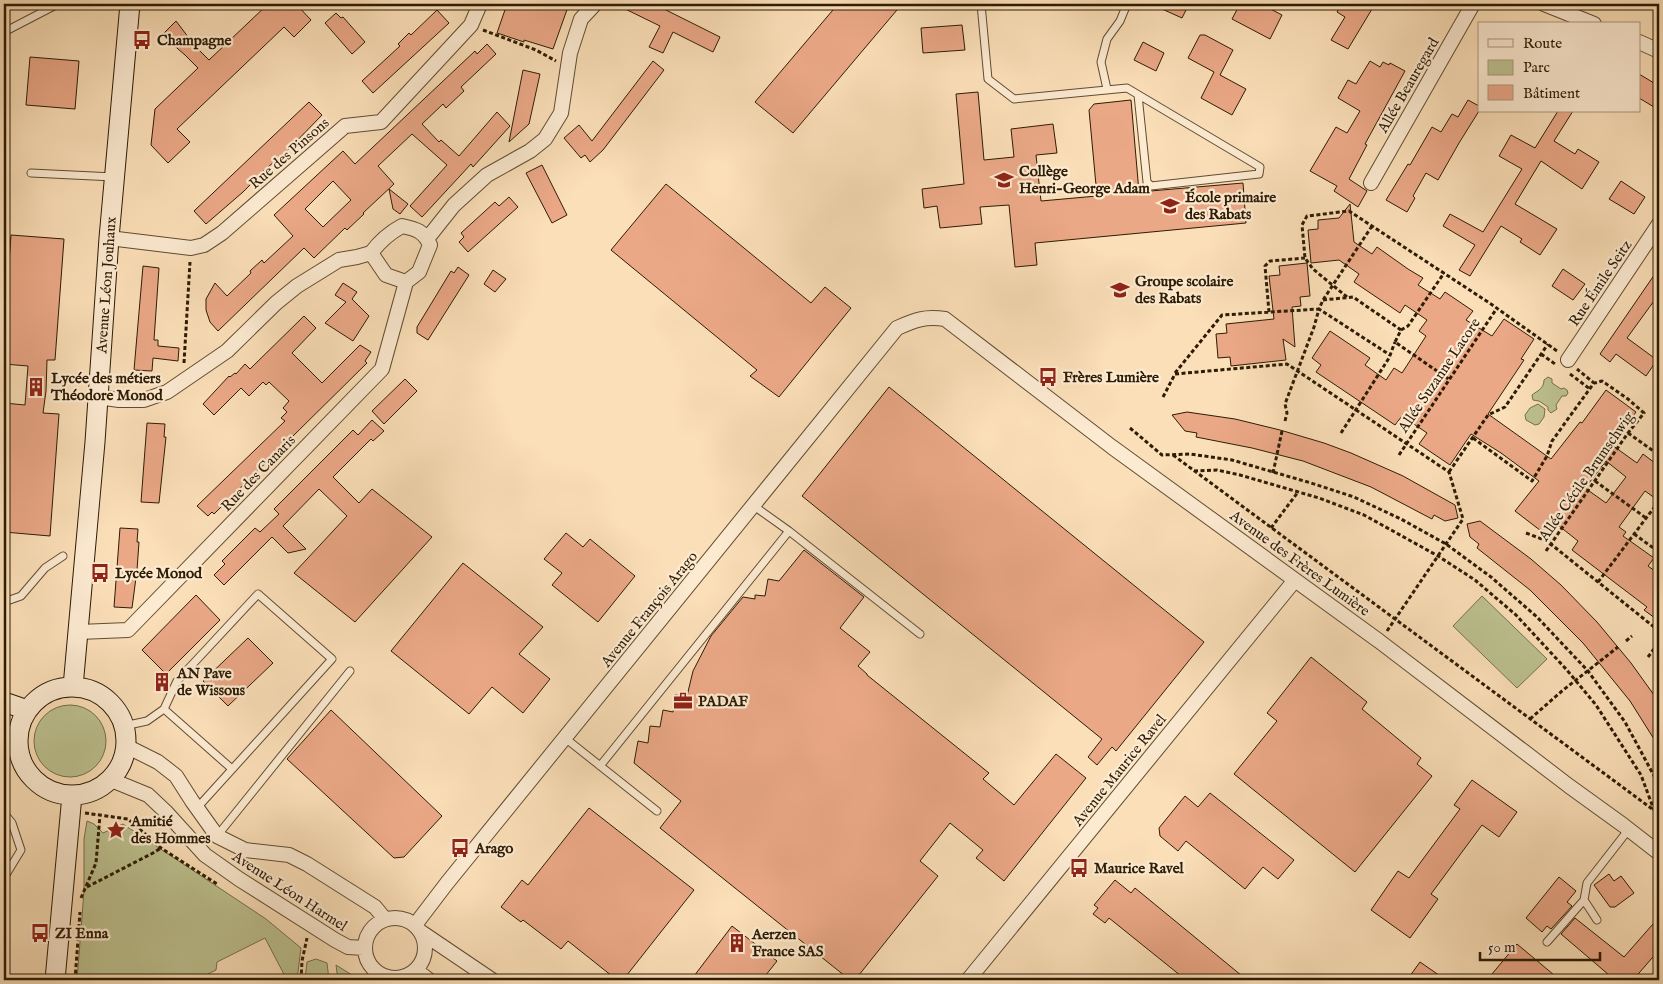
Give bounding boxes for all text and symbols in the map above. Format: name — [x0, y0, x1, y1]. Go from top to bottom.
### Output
legend — [1478, 22, 1640, 112]
bus stop icon: Champagne — [131, 29, 153, 51]
place label: Champagne — [157, 31, 232, 50]
street label: Allée Beauregard — [1373, 33, 1444, 137]
text: Route — [1523, 34, 1562, 53]
text: Parc — [1523, 58, 1550, 77]
text: Bâtiment — [1523, 84, 1580, 103]
street label: Rue des Pinsons — [245, 113, 333, 193]
place label: Collège Henri-George Adam — [1019, 162, 1150, 198]
school or university icon: Collège Henri-George Adam — [993, 169, 1015, 191]
place label: École primaire des Rabats — [1185, 188, 1276, 224]
school or university icon: École primaire des Rabats — [1159, 195, 1181, 217]
street label: Avenue Léon Jouhaux — [92, 215, 121, 355]
street label: Rue Émile Seitz — [1565, 236, 1636, 330]
place label: Groupe scolaire des Rabats — [1135, 272, 1233, 308]
school or university icon: Groupe scolaire des Rabats — [1109, 279, 1131, 301]
street label: Allée Suzanne Lacore — [1393, 314, 1485, 437]
bus stop icon: Frères Lumière — [1037, 366, 1059, 388]
place label: Frères Lumière — [1063, 368, 1159, 387]
place label: Lycée des métiers Théodore Monod — [50, 369, 164, 405]
building icon: Lycée des métiers Théodore Monod — [25, 376, 47, 398]
street label: Allée Cécile Brumschwig — [1534, 407, 1639, 546]
street label: Rue des Canaris — [217, 431, 300, 516]
street label: Avenue des Frères Lumière — [1225, 506, 1374, 621]
street label: Avenue François Arago — [596, 547, 702, 672]
bus stop icon: Lycée Monod — [89, 562, 111, 584]
place label: Lycée Monod — [115, 564, 203, 583]
place label: AN Pave de Wissous — [176, 664, 246, 700]
building icon: AN Pave de Wissous — [151, 671, 173, 693]
office icon: PADAF — [672, 690, 694, 712]
place label: PADAF — [698, 692, 748, 711]
street label: Avenue Maurice Ravel — [1068, 710, 1171, 831]
place label: Amitié des Hommes — [130, 812, 211, 848]
place icon: Amitié des Hommes — [105, 819, 127, 841]
bus stop icon: Arago — [449, 837, 471, 859]
place label: Arago — [474, 839, 513, 858]
street label: Avenue Léon Harmel — [228, 847, 352, 936]
bus stop icon: Maurice Ravel — [1068, 857, 1090, 879]
place label: Maurice Ravel — [1094, 859, 1185, 878]
bus stop icon: ZI Enna — [29, 922, 51, 944]
place label: ZI Enna — [55, 924, 109, 943]
place label: Aerzen France SAS — [751, 925, 824, 961]
scale bar — [1480, 929, 1600, 961]
building icon: Aerzen France SAS — [726, 932, 748, 954]
text: 50 m — [1488, 938, 1516, 957]

